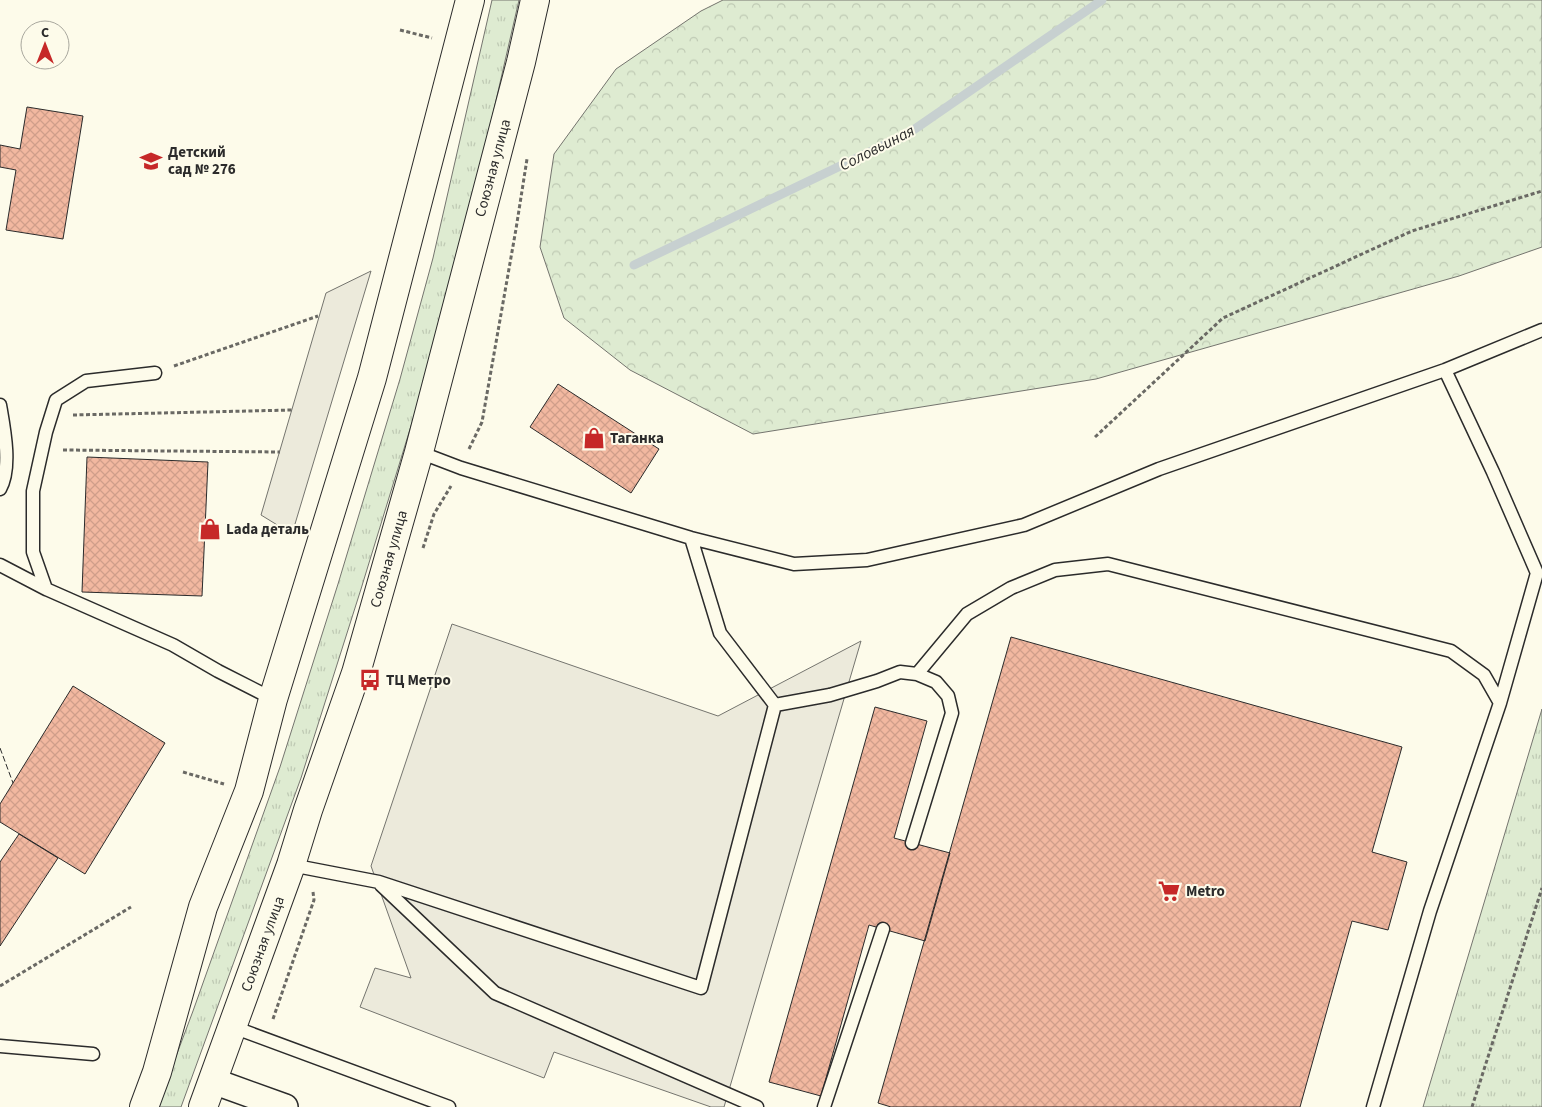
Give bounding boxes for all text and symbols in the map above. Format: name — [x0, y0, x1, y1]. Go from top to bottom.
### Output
north arrow — [20, 20, 70, 70]
text: С — [41, 23, 49, 43]
street label: Союзная улица — [470, 117, 516, 219]
water label: Соловьиная — [836, 120, 919, 176]
place label: Детский сад № 276 — [168, 142, 236, 180]
school or university icon: Детский сад № 276 — [138, 148, 164, 174]
shop icon: Таганка — [581, 425, 607, 451]
place label: Таганка — [610, 428, 664, 449]
street label: Союзная улица — [365, 508, 413, 610]
shop icon: Lada деталь — [197, 516, 223, 542]
place label: Lada деталь — [226, 519, 309, 540]
bus stop icon: ТЦ Метро — [357, 667, 383, 693]
place label: ТЦ Метро — [386, 670, 451, 691]
supermarket icon: Metro — [1156, 878, 1182, 904]
place label: Metro — [1186, 881, 1225, 902]
street label: Союзная улица — [236, 893, 290, 995]

